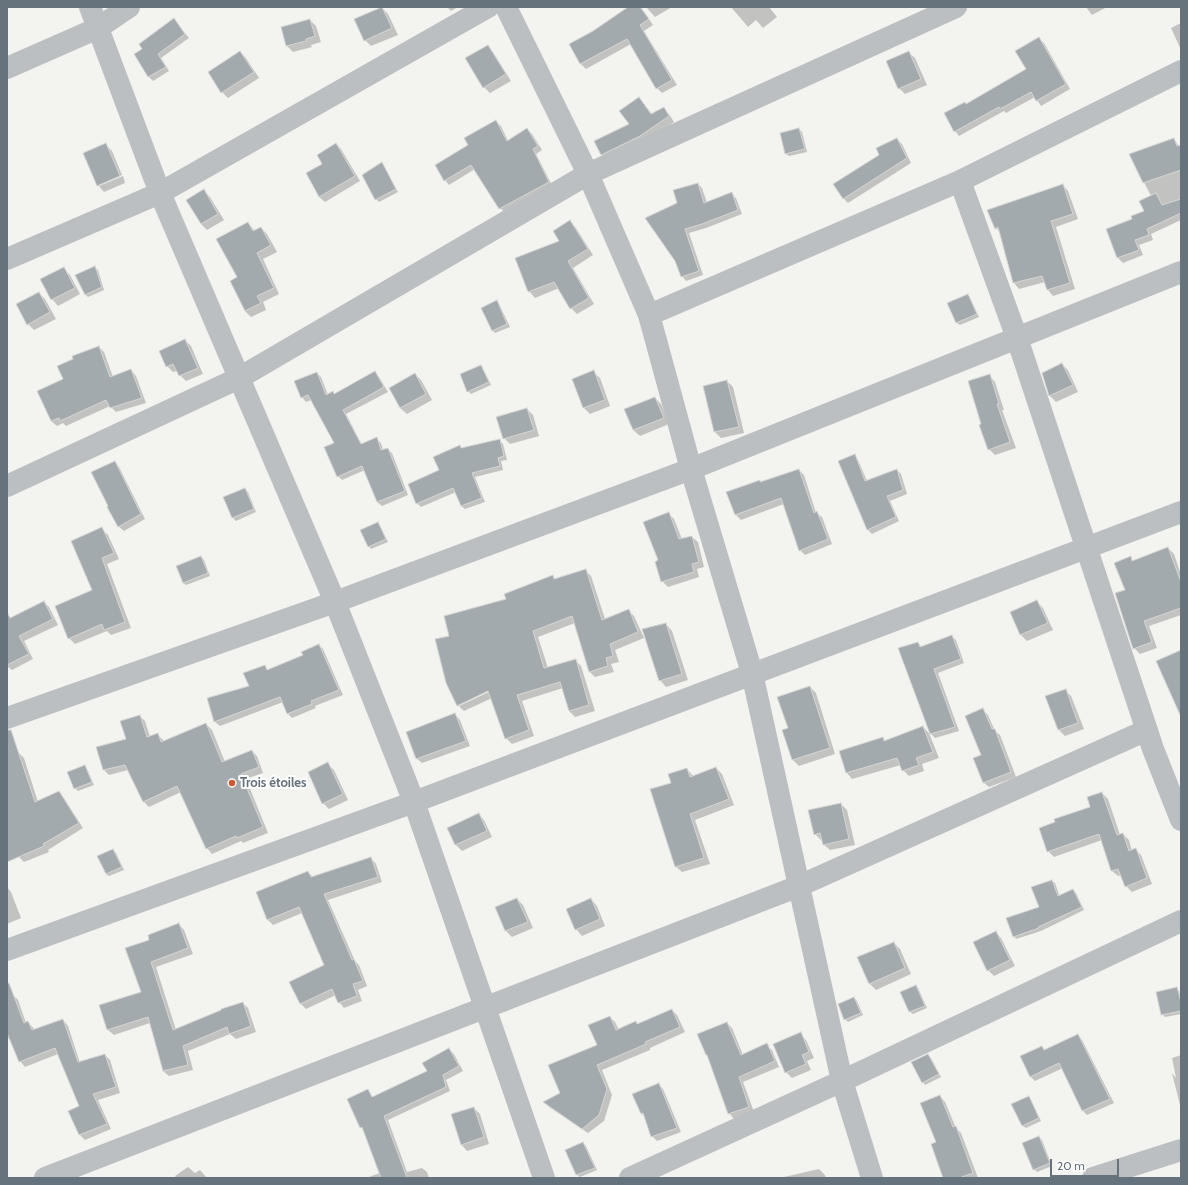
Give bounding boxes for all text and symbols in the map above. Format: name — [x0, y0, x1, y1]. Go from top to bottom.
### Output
place label: Trois étoiles — [240, 775, 306, 791]
marker: Trois étoiles — [227, 778, 237, 788]
scale bar — [1052, 1151, 1121, 1177]
text: 20 m — [1057, 1158, 1085, 1173]

